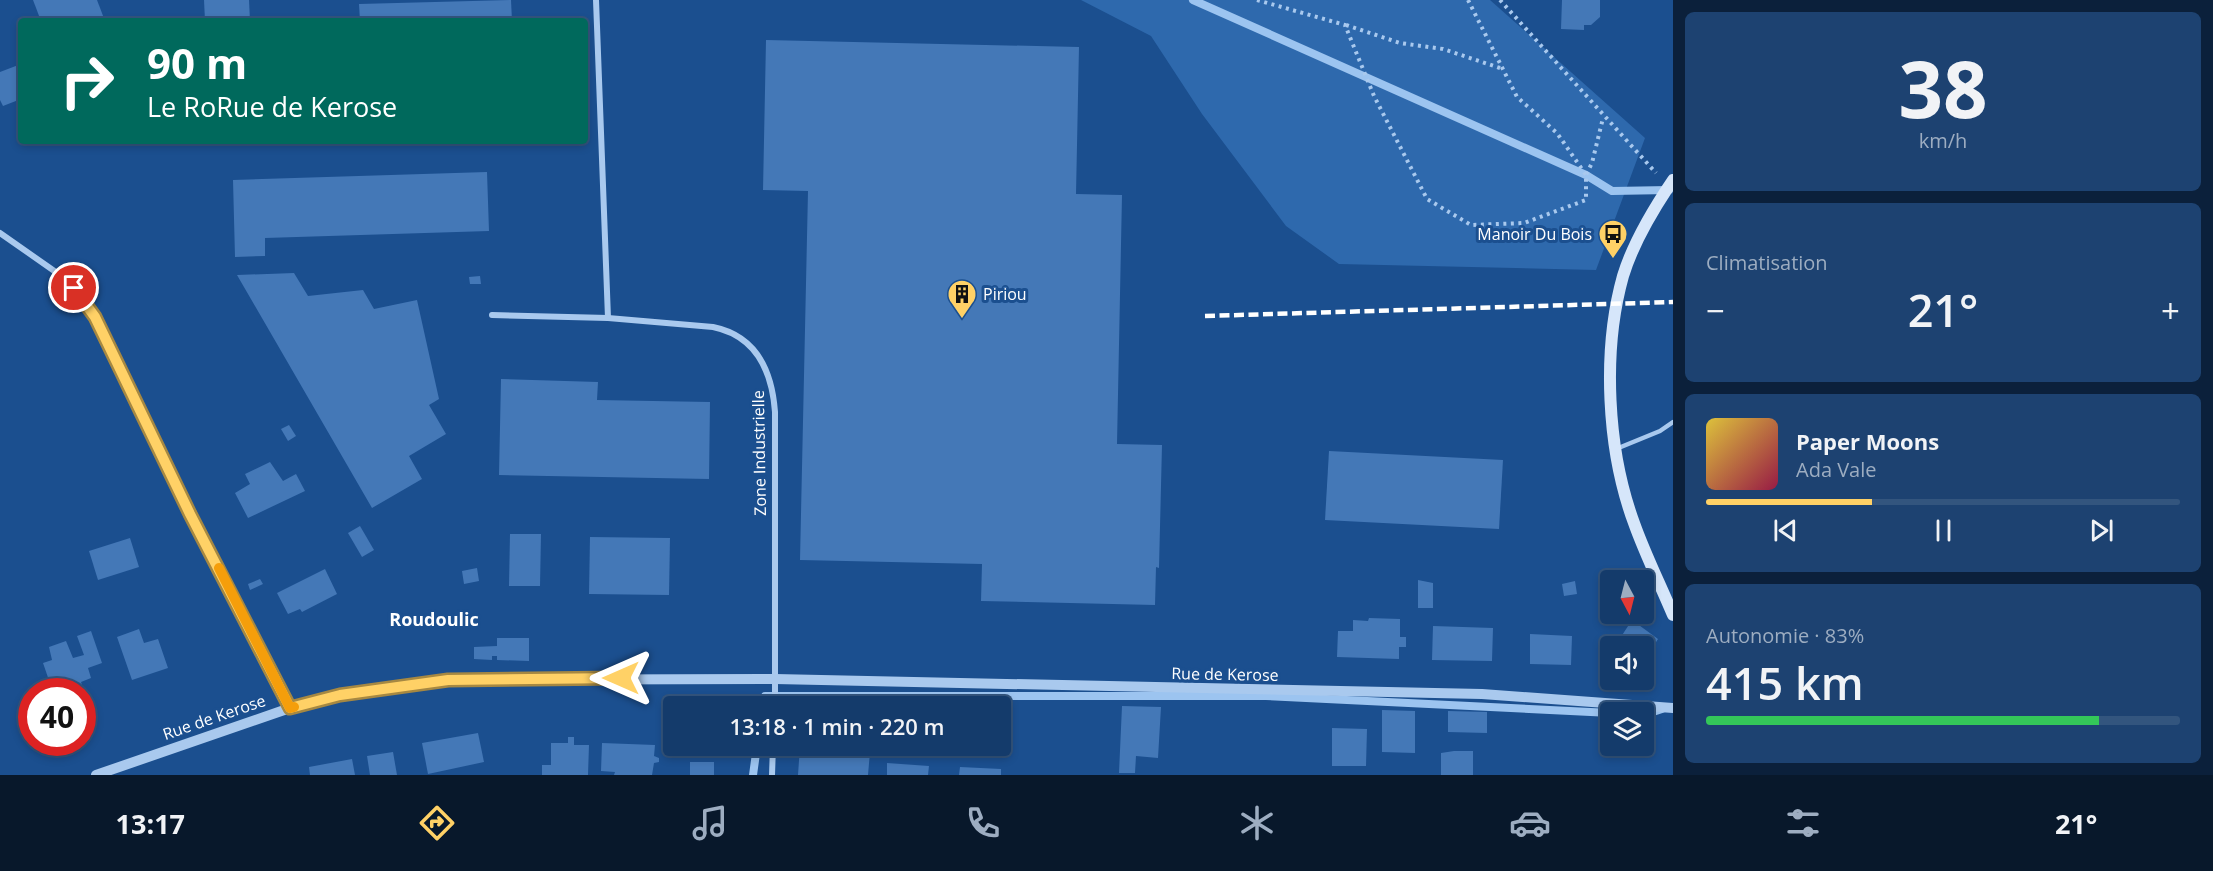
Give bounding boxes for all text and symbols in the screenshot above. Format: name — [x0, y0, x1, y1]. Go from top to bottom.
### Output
text: 90 m — [147, 34, 247, 91]
text: 38 — [1898, 35, 1988, 141]
icon: right — [48, 42, 126, 120]
text: Le RoRue de Kerose — [147, 88, 397, 125]
text: km/h — [1919, 127, 1967, 154]
bus stop icon: Manoir Du Bois — [1597, 218, 1629, 260]
place label: Manoir Du Bois — [1477, 223, 1592, 245]
text: Climatisation — [1706, 249, 1828, 276]
pin — [48, 262, 99, 313]
icon: arrive — [57, 271, 90, 304]
building icon: Piriou — [946, 278, 978, 320]
text: 21° — [1908, 279, 1978, 340]
place label: Piriou — [983, 283, 1027, 305]
text: − — [1706, 288, 1725, 333]
text: + — [2161, 288, 2180, 333]
street label: Zone Industrielle — [747, 390, 771, 516]
text: Paper Moons — [1796, 426, 1939, 456]
text: Ada Vale — [1796, 456, 1877, 483]
icon: previous — [1769, 514, 1802, 547]
icon: pause — [1927, 514, 1960, 547]
icon: next — [2085, 514, 2118, 547]
north arrow — [1600, 570, 1654, 624]
map controls — [1600, 570, 1654, 756]
district label: Roudoulic — [389, 607, 479, 631]
text: Autonomie · 83% — [1706, 622, 1864, 649]
button: sound — [1600, 636, 1654, 690]
position arrow — [589, 646, 653, 710]
text: 415 km — [1706, 652, 1864, 713]
street label: Rue de Kerose — [1171, 662, 1279, 686]
speed limit sign: 40 — [18, 678, 96, 756]
street label: Rue de Kerose — [160, 689, 268, 745]
button: layers — [1600, 702, 1654, 756]
text: 13:18 · 1 min · 220 m — [729, 711, 945, 741]
icon: directions — [416, 802, 458, 844]
icon: music — [689, 802, 731, 844]
icon: phone — [962, 802, 1004, 844]
icon: climate — [1236, 802, 1278, 844]
icon: car — [1509, 802, 1551, 844]
icon: filters — [1782, 802, 1824, 844]
text: 13:17 — [116, 805, 185, 842]
text: 21° — [2055, 805, 2097, 842]

